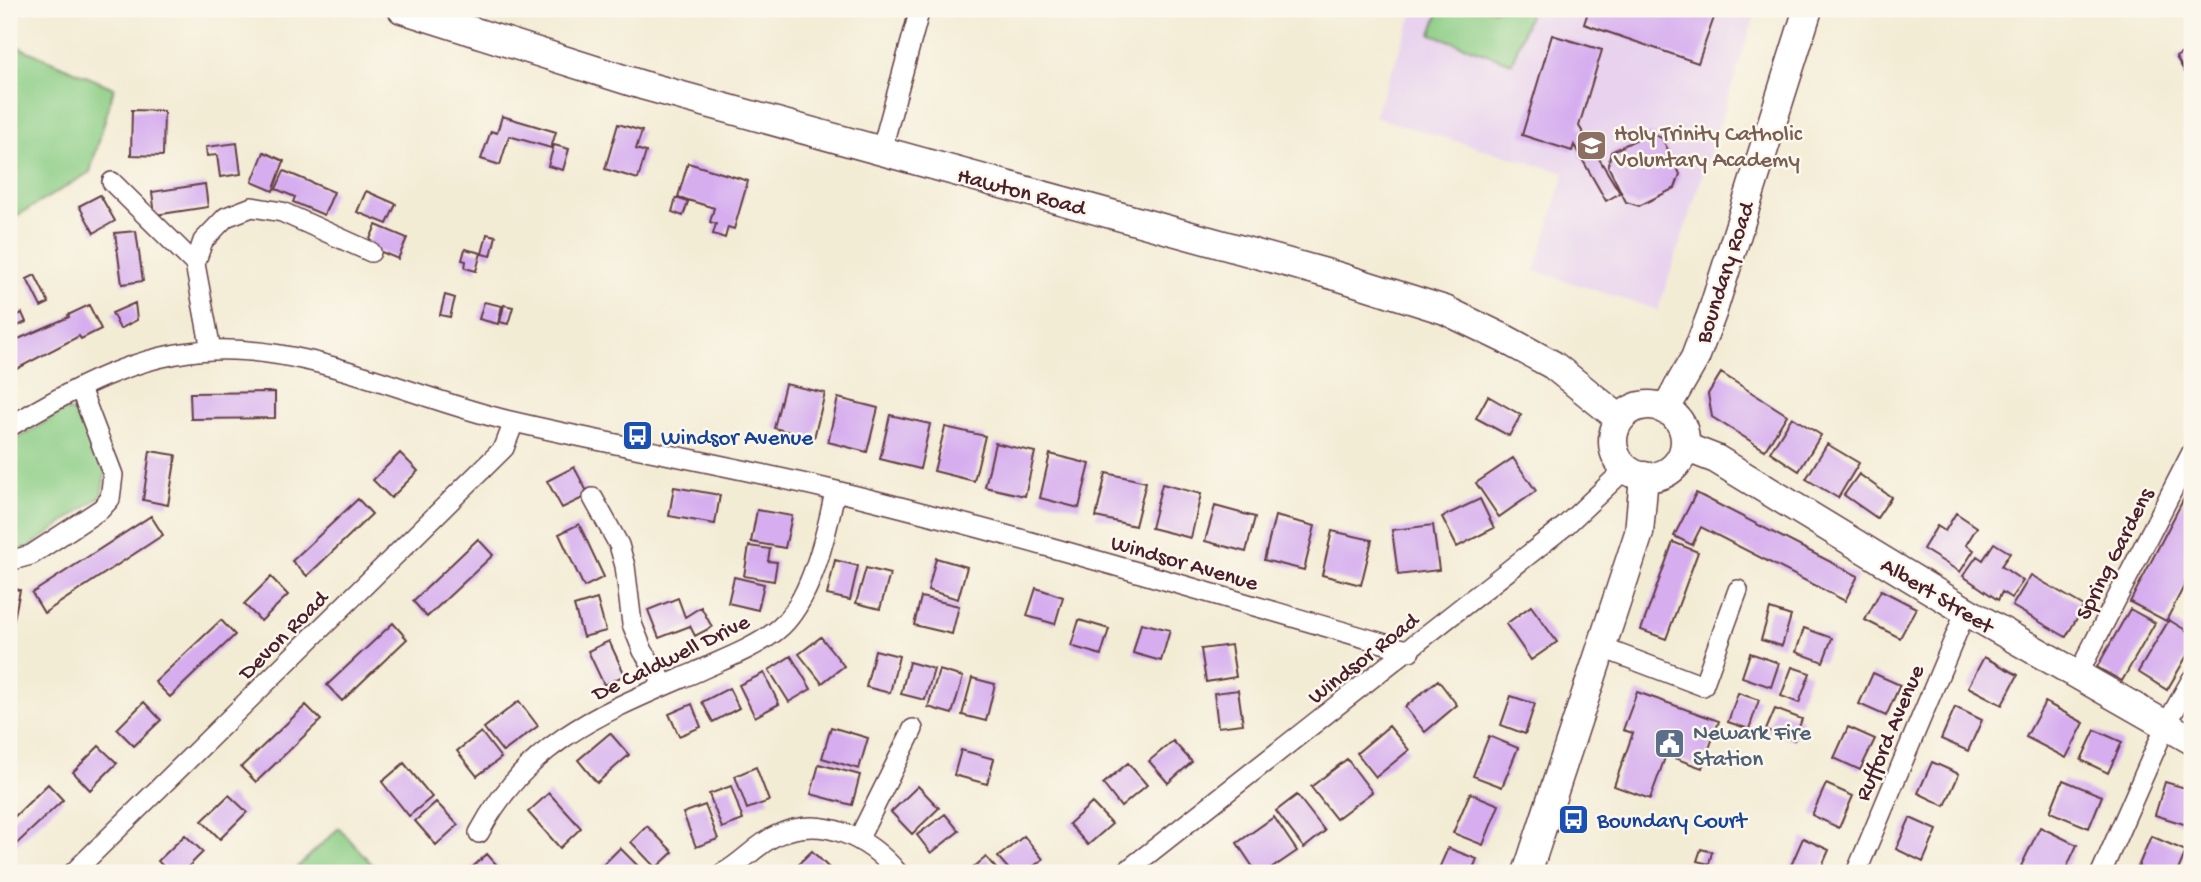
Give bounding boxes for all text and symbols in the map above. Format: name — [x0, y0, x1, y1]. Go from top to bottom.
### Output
place label: Holy Trinity Catholic Voluntary Academy — [1613, 122, 1803, 175]
school or university icon: Holy Trinity Catholic Voluntary Academy — [1574, 128, 1608, 162]
street label: Hawton Road — [954, 163, 1090, 224]
street label: Boundary Road — [1690, 198, 1762, 348]
bus stop icon: Windsor Avenue — [621, 419, 655, 453]
place label: Windsor Avenue — [661, 426, 814, 453]
street label: Spring Gardens — [2071, 484, 2161, 625]
street label: Windsor Avenue — [1107, 530, 1262, 599]
street label: Albert Street — [1875, 553, 1999, 642]
street label: Devon Road — [233, 585, 336, 688]
street label: Windsor Road — [1303, 607, 1426, 711]
street label: De Caldwell Drive — [587, 609, 756, 710]
street label: Rufford Avenue — [1850, 660, 1932, 805]
place label: Newark Fire Station — [1693, 721, 1812, 774]
public building icon: Newark Fire Station — [1653, 727, 1687, 761]
bus stop icon: Boundary Court — [1557, 802, 1591, 836]
place label: Boundary Court — [1596, 809, 1748, 836]

